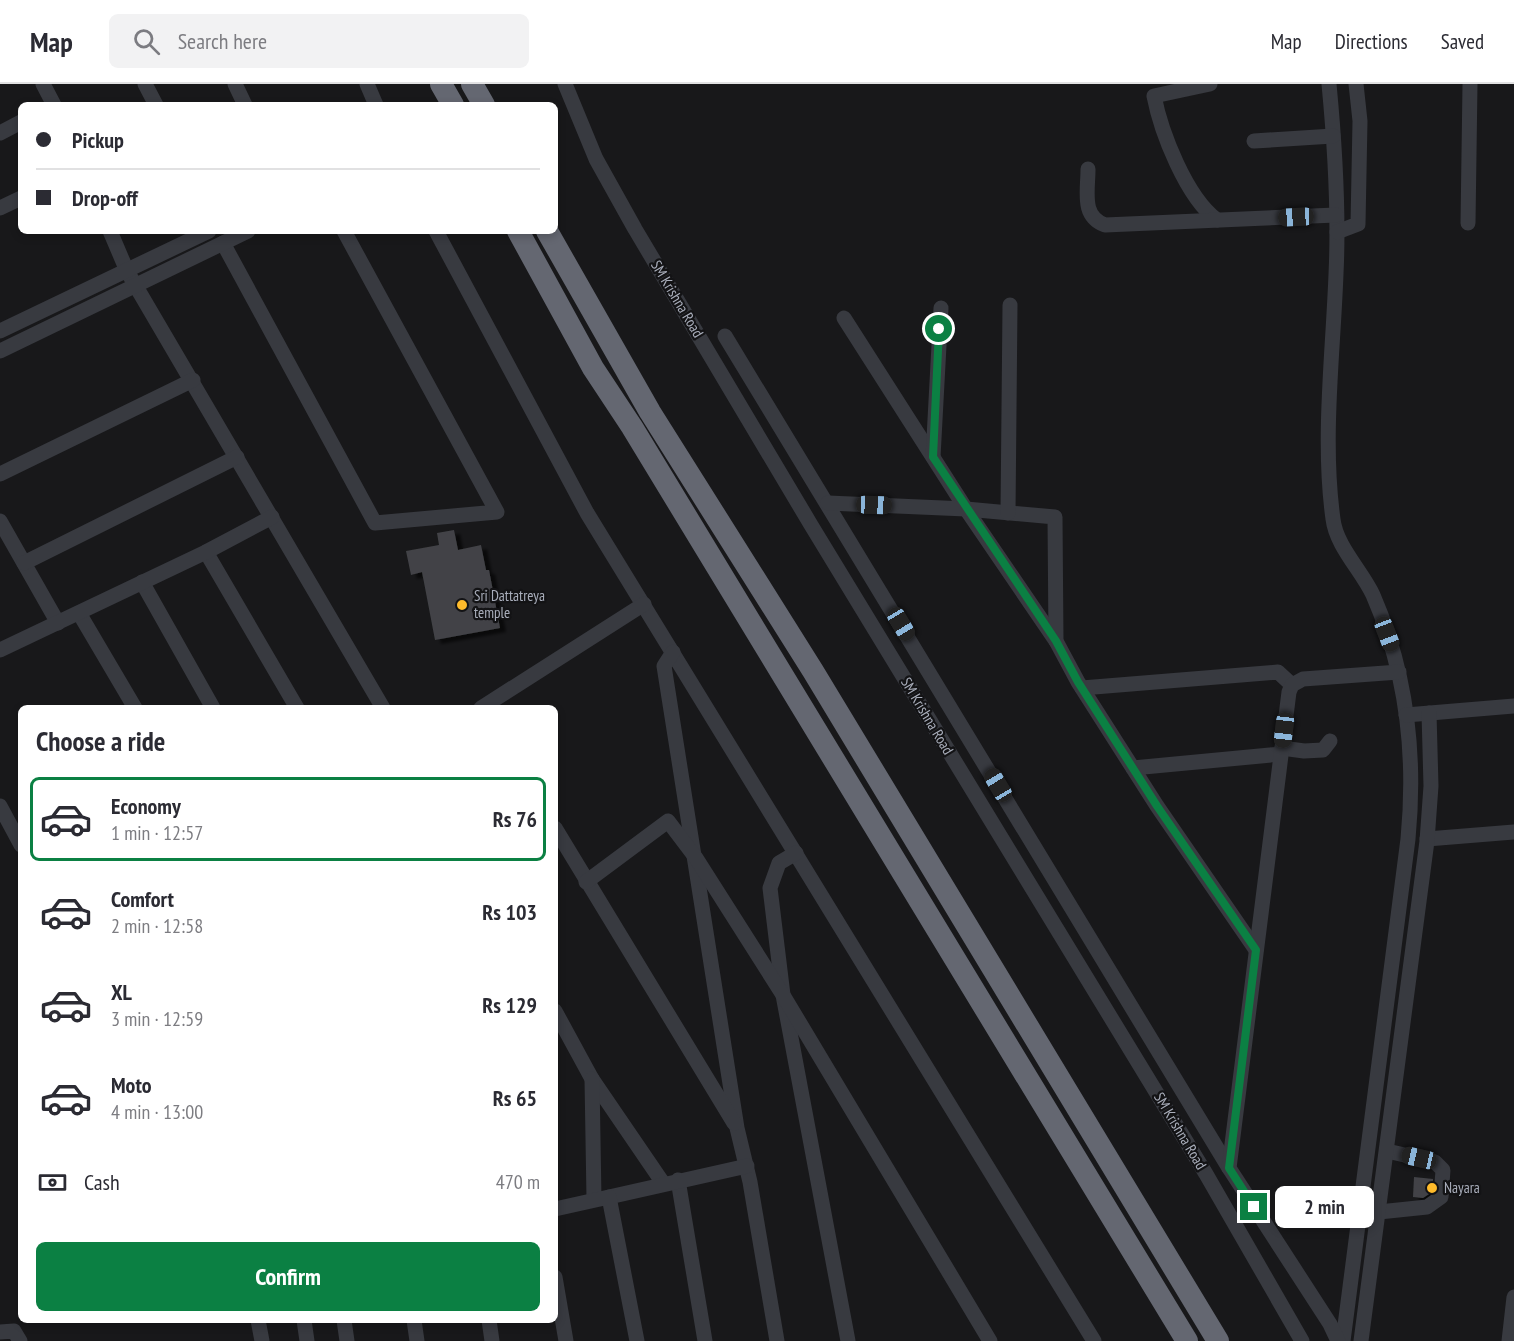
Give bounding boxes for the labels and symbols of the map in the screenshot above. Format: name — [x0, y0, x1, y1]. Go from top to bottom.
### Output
car — [1278, 207, 1314, 227]
street label: SM Krishna Road — [647, 257, 708, 341]
route start — [925, 315, 952, 342]
car — [856, 495, 892, 515]
place label: Sri Dattatreya temple — [474, 586, 545, 622]
marker: Sri Dattatreya temple — [455, 598, 469, 612]
car — [884, 604, 918, 644]
car — [1372, 614, 1402, 654]
street label: SM Krishna Road — [897, 674, 958, 758]
car — [1273, 711, 1295, 749]
car — [981, 765, 1015, 805]
street label: SM Krishna Road — [1150, 1089, 1211, 1173]
car — [1399, 1145, 1439, 1171]
place label: Nayara — [1444, 1178, 1480, 1197]
marker: Nayara — [1425, 1181, 1439, 1195]
callout: 2 min — [1275, 1186, 1374, 1228]
route end — [1240, 1193, 1267, 1220]

